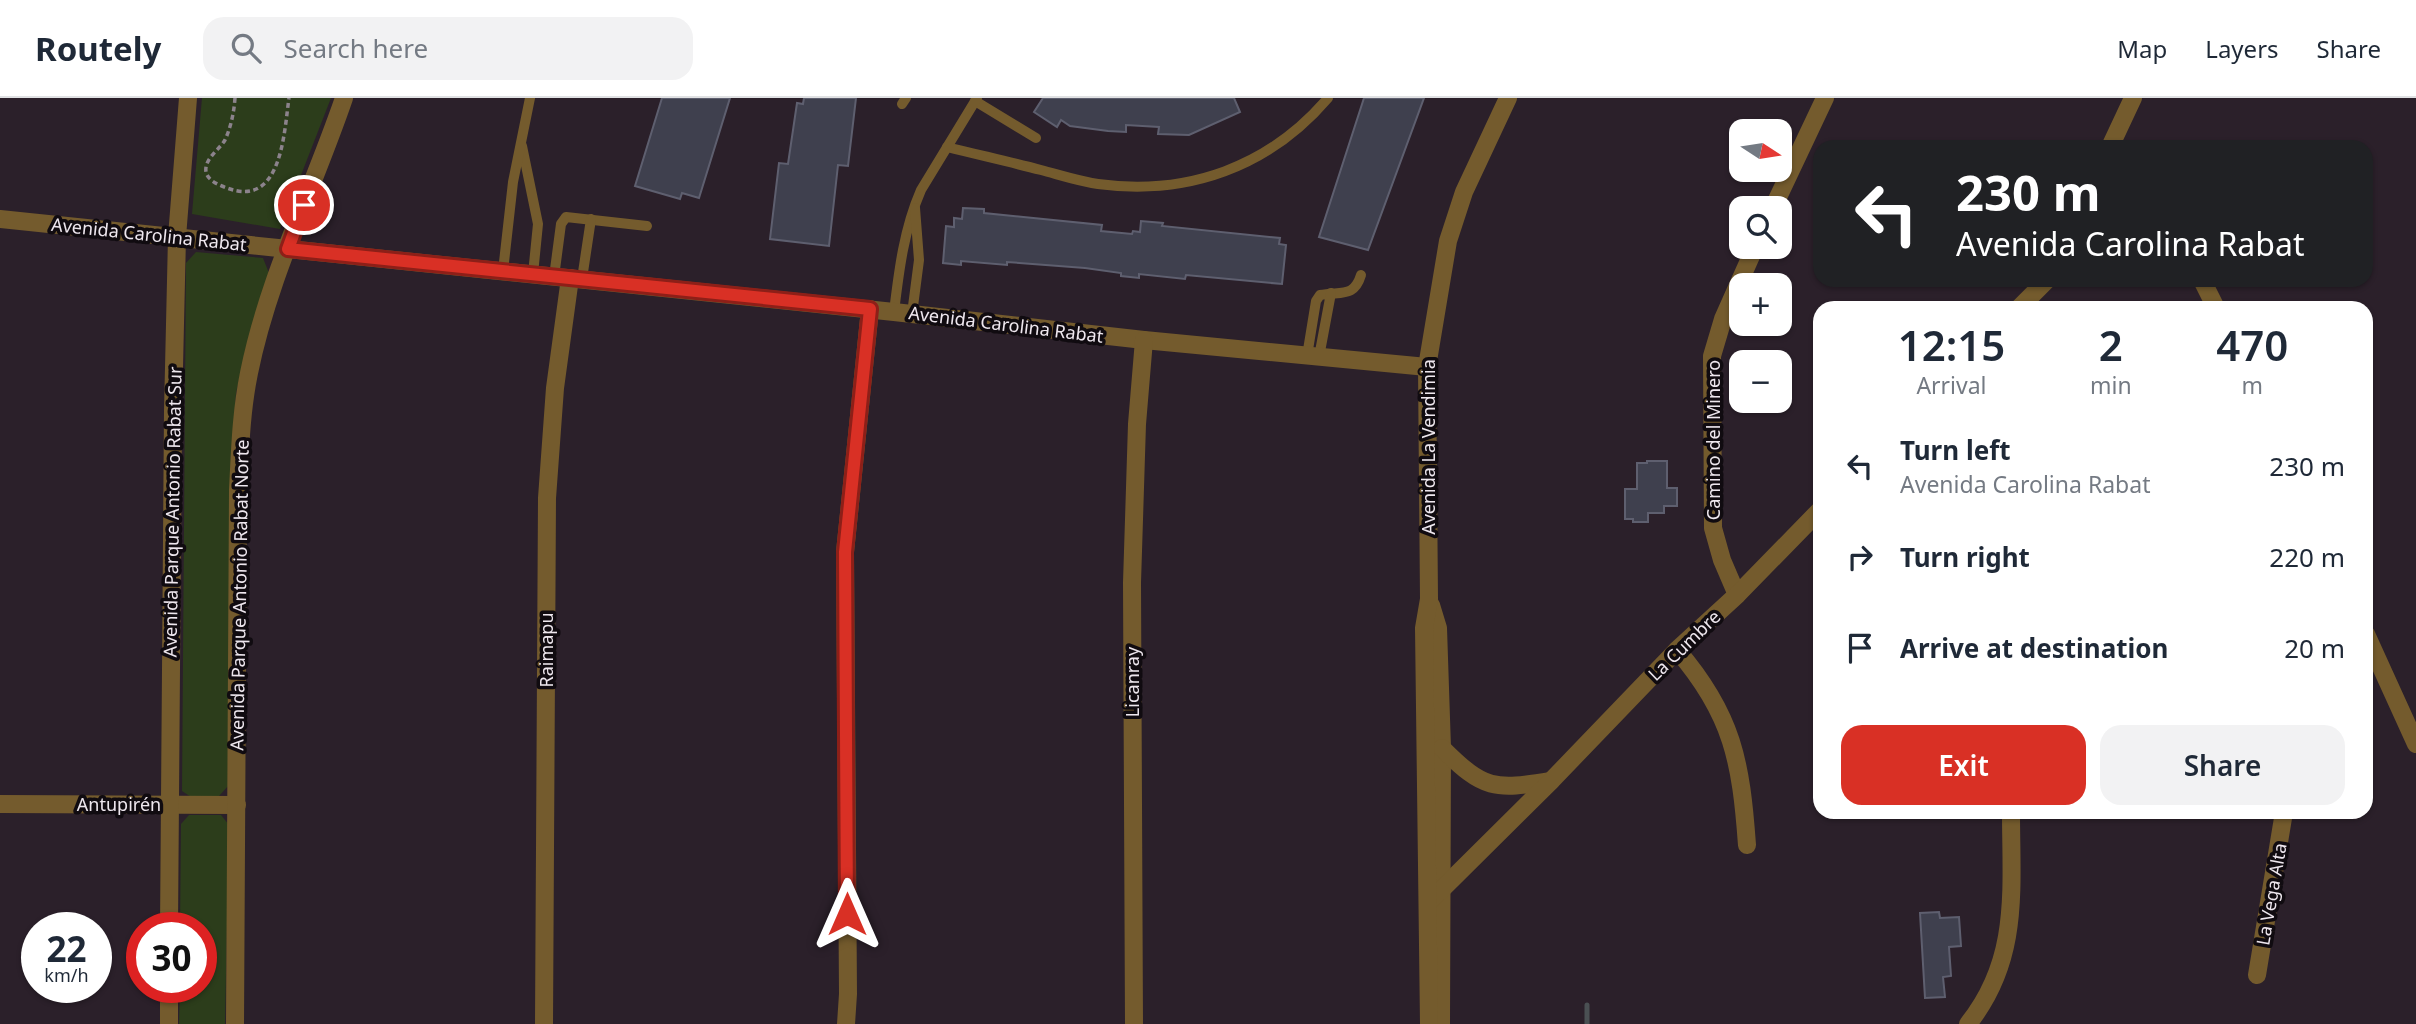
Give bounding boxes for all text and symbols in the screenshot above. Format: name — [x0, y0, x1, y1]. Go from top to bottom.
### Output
search box — [203, 17, 693, 80]
text: Routely — [35, 26, 161, 71]
icon: search — [227, 29, 265, 67]
text: Search here — [283, 30, 428, 66]
text: Map — [2117, 32, 2167, 65]
text: Layers — [2205, 32, 2279, 65]
text: Share — [2317, 32, 2381, 65]
north arrow — [1729, 119, 1792, 182]
map controls — [1729, 119, 1792, 413]
text: 230 m — [1956, 159, 2101, 225]
icon: left — [1841, 168, 1932, 259]
pin — [274, 175, 334, 235]
icon: arrive — [285, 186, 323, 224]
button: search — [1729, 196, 1792, 259]
street label: Avenida Carolina Rabat — [50, 212, 248, 256]
text: Avenida Carolina Rabat — [1956, 222, 2304, 265]
button: + — [1729, 273, 1792, 336]
street label: Avenida Carolina Rabat — [907, 300, 1105, 348]
text: 12:15 — [1898, 316, 2005, 373]
text: 2 — [2099, 316, 2123, 373]
text: 470 — [2216, 316, 2288, 373]
button: − — [1729, 350, 1792, 413]
street label: Avenida La Vendimia — [1416, 359, 1440, 535]
street label: Camino del Minero — [1701, 360, 1725, 520]
street label: Avenida Parque Antonio Rabat Sur — [157, 366, 187, 658]
text: Arrival — [1916, 369, 1987, 401]
text: min — [2090, 369, 2132, 401]
text: m — [2242, 369, 2263, 401]
text: Turn left — [1900, 432, 2011, 468]
street label: Avenida Parque Antonio Rabat Norte — [224, 439, 254, 751]
icon: left — [1841, 447, 1879, 485]
text: 230 m — [2269, 448, 2345, 484]
text: Avenida Carolina Rabat — [1900, 468, 2150, 500]
icon: right — [1841, 538, 1879, 576]
text: Turn right — [1900, 539, 2030, 575]
text: 220 m — [2269, 539, 2345, 575]
street label: La Cumbre — [1643, 604, 1725, 686]
street label: Raimapu — [534, 612, 558, 688]
icon: arrive — [1841, 629, 1879, 667]
text: Arrive at destination — [1900, 630, 2169, 666]
text: 20 m — [2284, 630, 2345, 666]
street label: Licanray — [1120, 646, 1144, 717]
button: Exit — [1841, 725, 2086, 805]
button: Share — [2100, 725, 2345, 805]
street label: Antupirén — [77, 792, 161, 816]
street label: La Vega Alta — [2250, 841, 2292, 947]
position arrow — [810, 877, 884, 951]
speed limit sign: 30 — [126, 912, 217, 1003]
text: 22 — [46, 925, 87, 972]
text: km/h — [44, 963, 89, 987]

